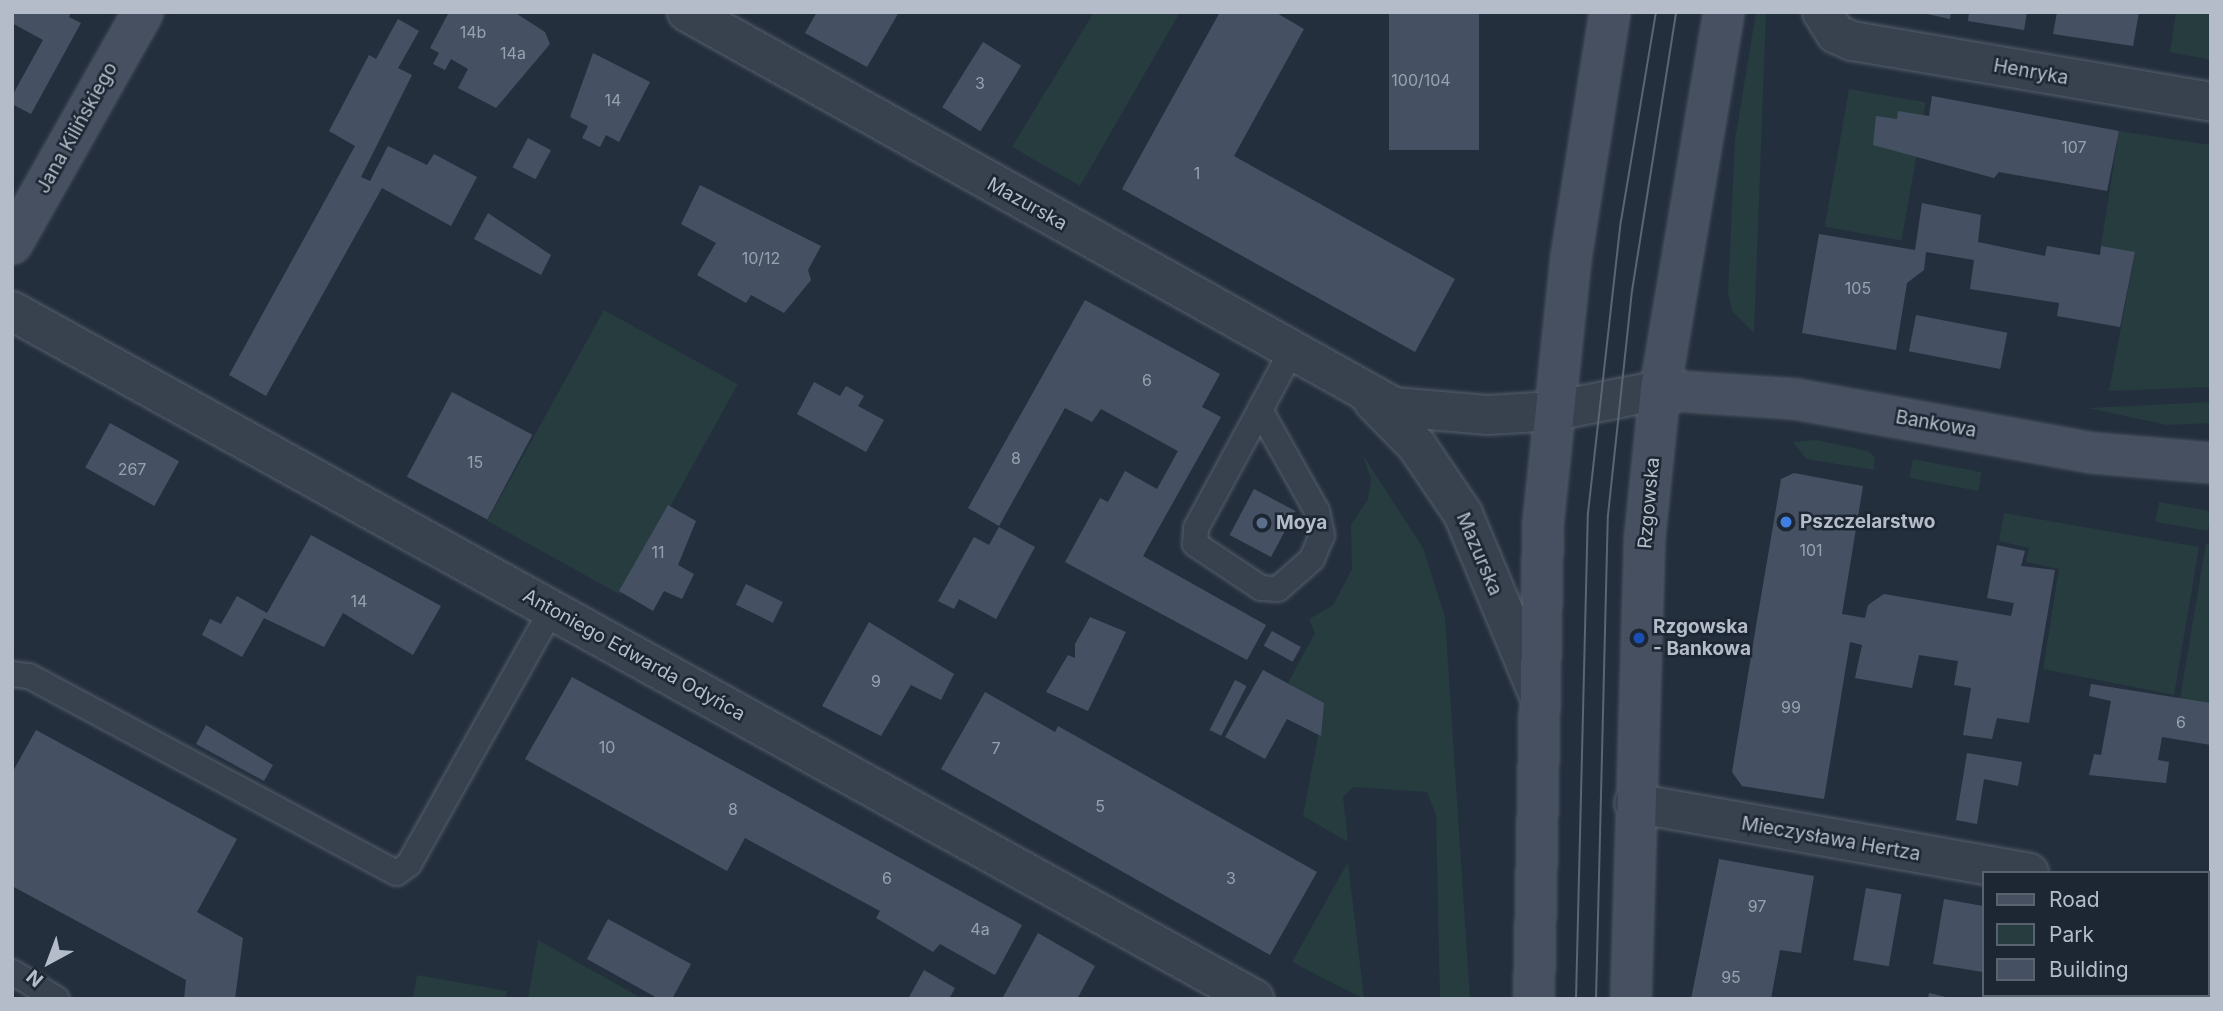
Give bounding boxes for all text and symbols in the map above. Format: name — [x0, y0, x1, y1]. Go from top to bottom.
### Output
house number: 14b — [460, 22, 486, 42]
house number: 14a — [500, 43, 526, 63]
street label: Henryka — [1992, 54, 2070, 90]
street label: Jana Kilińskiego — [32, 59, 122, 197]
house number: 100/104 — [1391, 70, 1451, 90]
house number: 3 — [975, 73, 985, 93]
house number: 14 — [605, 90, 621, 110]
house number: 107 — [2061, 137, 2087, 157]
house number: 1 — [1194, 163, 1200, 183]
street label: Mazurska — [983, 173, 1071, 235]
house number: 10/12 — [742, 248, 780, 268]
house number: 105 — [1845, 278, 1871, 298]
house number: 6 — [1142, 370, 1152, 390]
street label: Bankowa — [1894, 406, 1978, 442]
house number: 8 — [1011, 448, 1021, 468]
house number: 15 — [467, 452, 483, 472]
street label: Rzgowska — [1634, 456, 1664, 550]
house number: 267 — [118, 459, 146, 479]
street label: Mazurska — [1451, 509, 1507, 599]
place label: Pszczelarstwo — [1800, 511, 1936, 533]
place label: Moya — [1276, 512, 1327, 534]
marker: Pszczelarstwo — [1778, 514, 1794, 530]
marker: Moya — [1254, 515, 1270, 531]
house number: 101 — [1799, 540, 1823, 560]
house number: 11 — [651, 542, 665, 562]
street label: Antoniego Edwarda Odyńca — [519, 584, 749, 726]
house number: 14 — [351, 591, 367, 611]
place label: Rzgowska - Bankowa — [1653, 616, 1751, 660]
marker: Rzgowska - Bankowa — [1631, 630, 1647, 646]
house number: 9 — [871, 671, 881, 691]
house number: 99 — [1781, 697, 1801, 717]
house number: 6 — [2176, 712, 2186, 732]
house number: 10 — [599, 737, 615, 757]
house number: 7 — [991, 738, 1001, 758]
house number: 5 — [1095, 796, 1105, 816]
house number: 8 — [728, 799, 738, 819]
street label: Mieczysława Hertza — [1740, 812, 1922, 866]
house number: 6 — [882, 868, 892, 888]
house number: 3 — [1226, 868, 1236, 888]
legend — [1982, 871, 2209, 997]
text: Road — [2049, 887, 2100, 912]
house number: 97 — [1748, 896, 1766, 916]
house number: 4a — [970, 919, 990, 939]
text: Park — [2049, 922, 2094, 947]
north arrow — [14, 927, 84, 997]
text: Building — [2049, 957, 2129, 982]
text: N — [22, 965, 48, 992]
house number: 95 — [1721, 967, 1741, 987]

